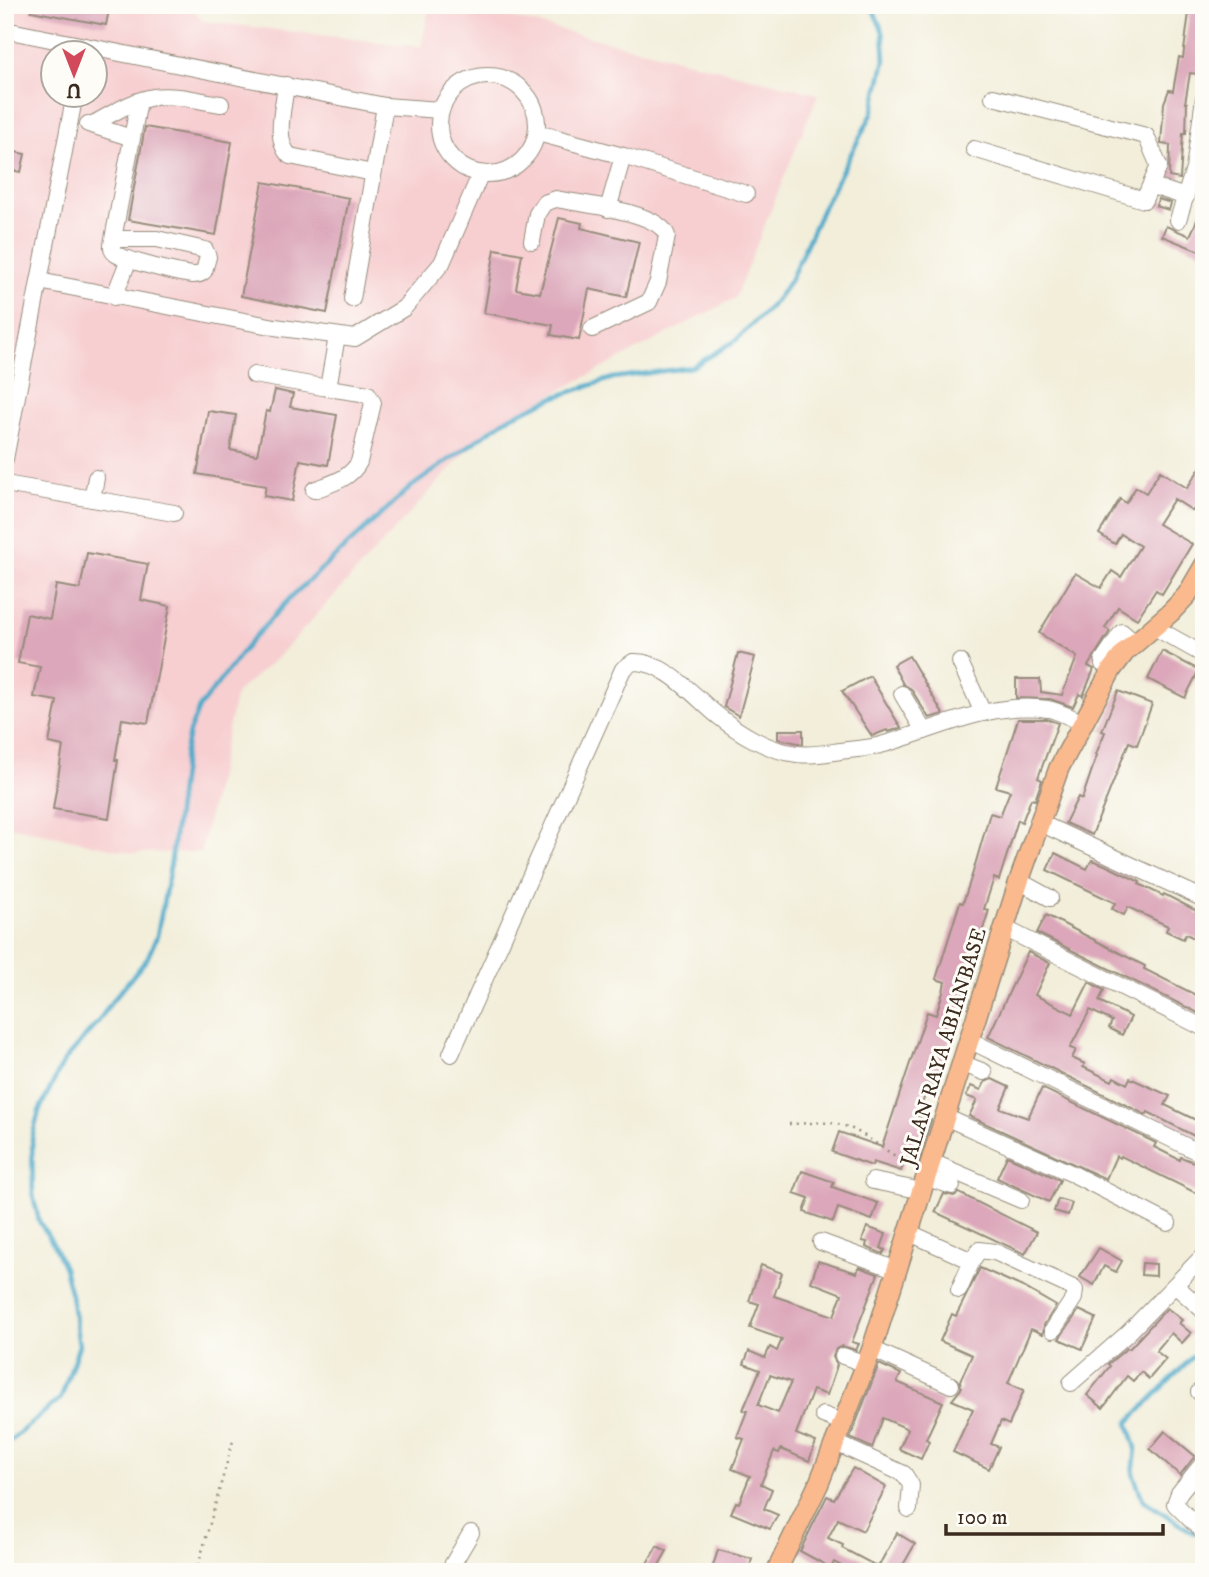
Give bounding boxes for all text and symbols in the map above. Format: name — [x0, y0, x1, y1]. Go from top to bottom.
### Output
north arrow — [38, 38, 108, 108]
text: U — [66, 78, 81, 101]
street label: JALAN RAYA ABIANBASE — [895, 924, 993, 1171]
scale bar — [946, 1493, 1164, 1537]
text: 100 m — [957, 1505, 1008, 1531]

